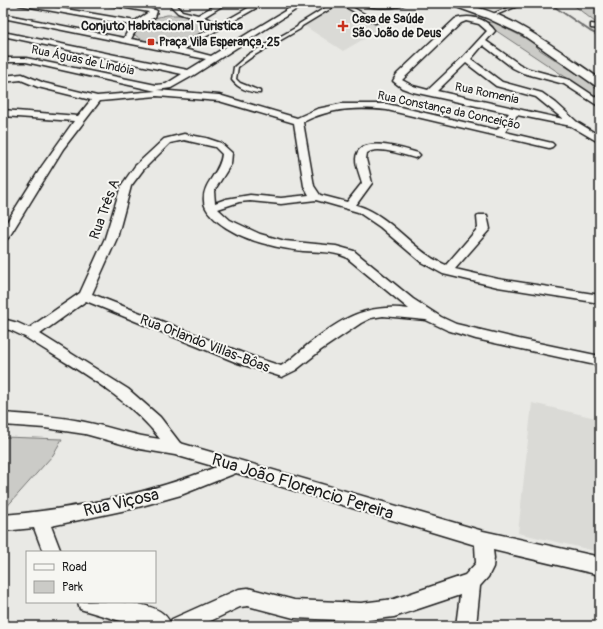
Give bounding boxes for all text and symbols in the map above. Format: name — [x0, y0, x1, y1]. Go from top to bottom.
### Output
place label: Casa de Saúde São João de Deus — [352, 12, 442, 41]
district label: Conjuto Habitacional Turistica — [81, 18, 243, 34]
marker: Casa de Saúde São João de Deus — [337, 20, 349, 32]
place label: Praça Vila Esperança, 25 — [159, 35, 280, 50]
marker: Praça Vila Esperança, 25 — [146, 37, 156, 47]
street label: Rua Águas de Lindóia — [30, 41, 136, 79]
street label: Rua Romenia — [454, 79, 521, 108]
street label: Rua Constança da Conceição — [376, 88, 522, 133]
street label: Rua Três A — [86, 177, 123, 242]
street label: Rua Orlando Villas-Bôas — [137, 311, 273, 376]
street label: Rua João Florencio Pereira — [209, 449, 396, 524]
street label: Rua Viçosa — [81, 484, 161, 521]
legend — [26, 551, 156, 603]
text: Road — [62, 560, 87, 575]
text: Park — [62, 580, 83, 595]

